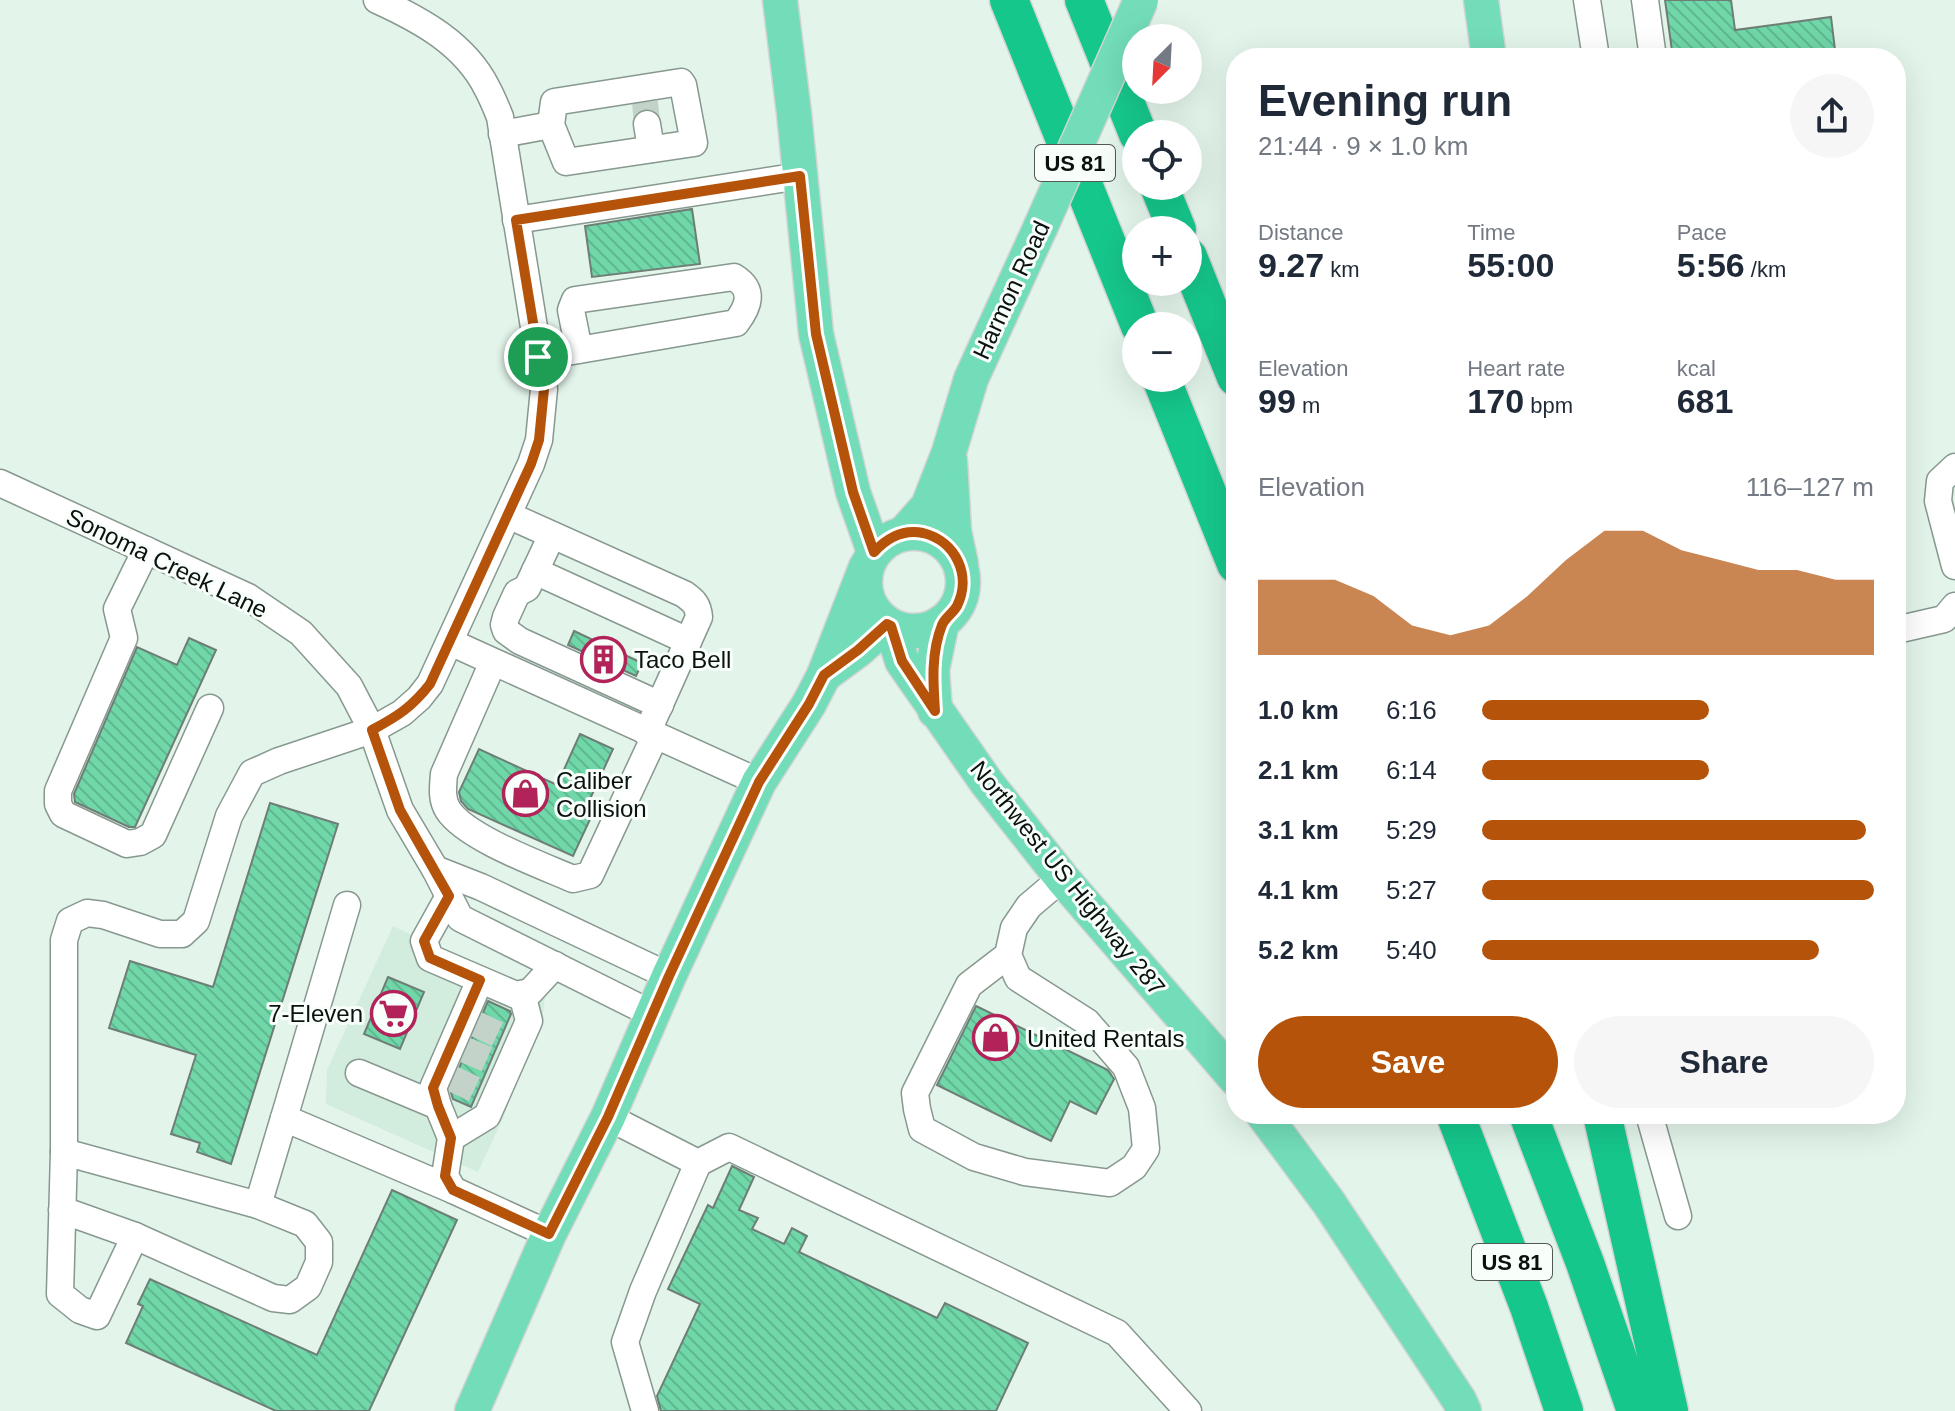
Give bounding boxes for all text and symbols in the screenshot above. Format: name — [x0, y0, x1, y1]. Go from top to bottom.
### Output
north arrow — [1122, 24, 1202, 104]
map controls — [1122, 24, 1202, 392]
button: share — [1790, 74, 1874, 158]
text: Evening run — [1258, 76, 1512, 125]
button: locate — [1122, 120, 1202, 200]
text: 21:44 · 9 × 1.0 km — [1258, 131, 1468, 161]
road number: US 81 — [1035, 145, 1115, 181]
button: + — [1122, 216, 1202, 296]
street label: Harmon Road — [967, 217, 1055, 363]
text: Distance — [1258, 220, 1344, 245]
text: Time — [1467, 220, 1515, 245]
text: Pace — [1677, 220, 1727, 245]
text: 9.27 — [1258, 246, 1324, 284]
text: 55:00 — [1467, 246, 1554, 284]
text: 5:56 — [1677, 246, 1745, 284]
text: km — [1324, 257, 1360, 282]
text: /km — [1745, 257, 1786, 282]
button: − — [1122, 312, 1202, 392]
pin — [504, 323, 572, 391]
icon: arrive — [516, 335, 560, 379]
text: Elevation — [1258, 356, 1349, 381]
text: Heart rate — [1467, 356, 1565, 381]
text: kcal — [1677, 356, 1716, 381]
text: 99 — [1258, 382, 1296, 420]
text: 170 — [1467, 382, 1524, 420]
text: 681 — [1677, 382, 1733, 420]
text: m — [1296, 393, 1320, 418]
text: bpm — [1524, 393, 1573, 418]
text: Elevation — [1258, 472, 1365, 502]
text: 116–127 m — [1746, 472, 1874, 502]
street label: Sonoma Creek Lane — [62, 503, 272, 623]
building icon: Taco Bell — [579, 635, 627, 683]
place label: Taco Bell — [634, 646, 731, 673]
text: 1.0 km — [1258, 695, 1339, 725]
text: 6:16 — [1386, 695, 1437, 725]
street label: Northwest US Highway 287 — [965, 755, 1171, 1001]
text: 2.1 km — [1258, 755, 1339, 785]
text: 6:14 — [1386, 755, 1437, 785]
place label: Caliber Collision — [556, 767, 647, 822]
shop icon: Caliber Collision — [501, 770, 549, 818]
text: 3.1 km — [1258, 815, 1339, 845]
text: 5:29 — [1386, 815, 1437, 845]
text: 4.1 km — [1258, 875, 1339, 905]
text: 5:27 — [1386, 875, 1437, 905]
text: 5.2 km — [1258, 935, 1339, 965]
text: 5:40 — [1386, 935, 1437, 965]
supermarket icon: 7-Eleven — [370, 989, 418, 1037]
place label: 7-Eleven — [268, 1000, 363, 1027]
shop icon: United Rentals — [972, 1014, 1020, 1062]
button: Save — [1258, 1016, 1558, 1108]
button: Share — [1574, 1016, 1874, 1108]
place label: United Rentals — [1027, 1025, 1184, 1052]
road number: US 81 — [1472, 1244, 1552, 1280]

